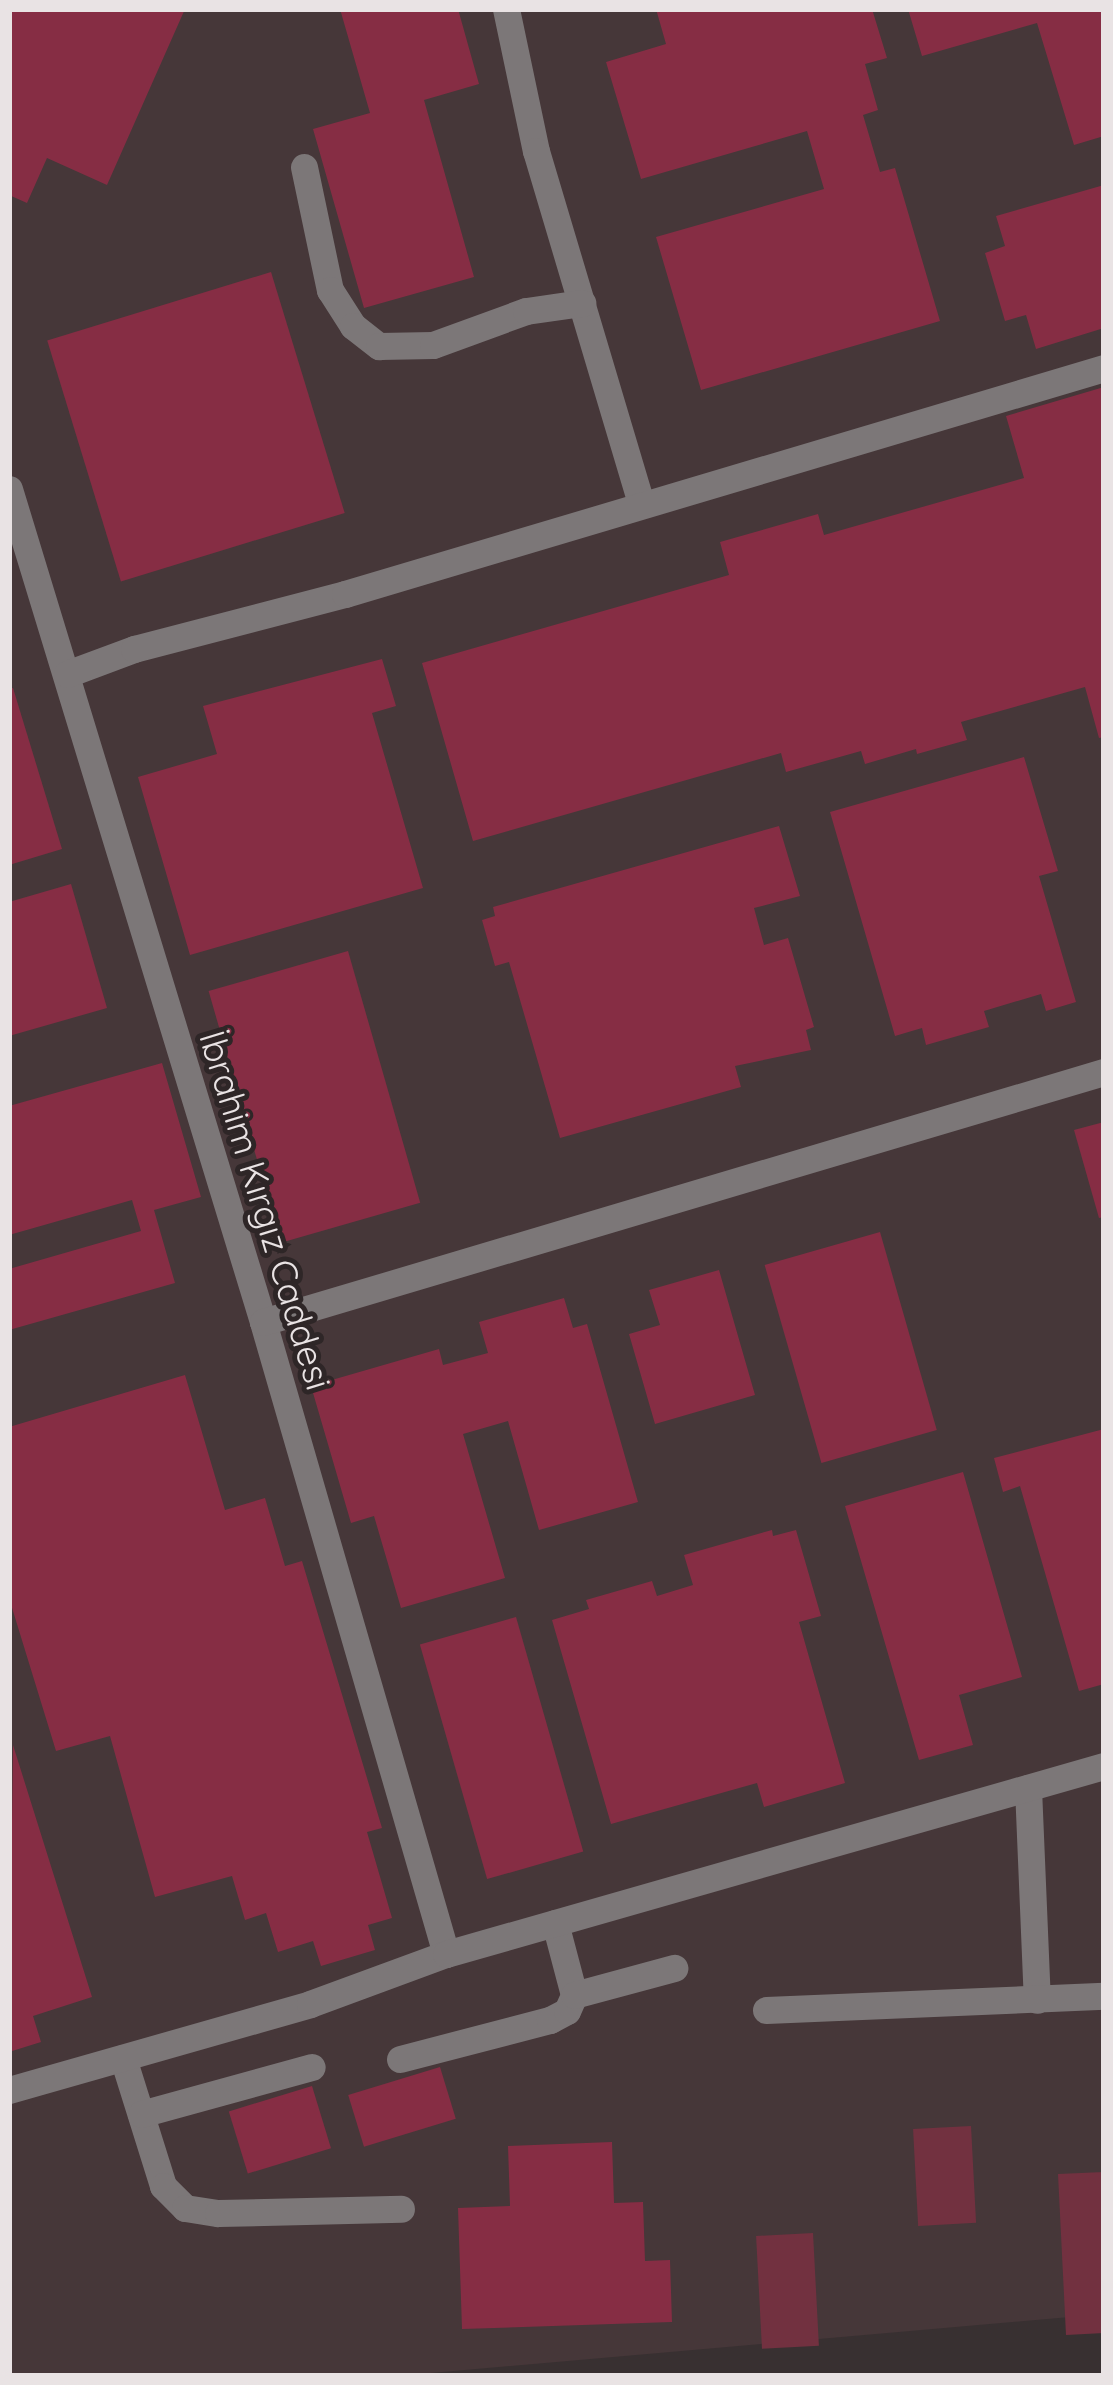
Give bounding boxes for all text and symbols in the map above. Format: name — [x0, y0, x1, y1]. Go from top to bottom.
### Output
street label: İbrahim Kırgız Caddesi — [191, 1025, 341, 1395]

